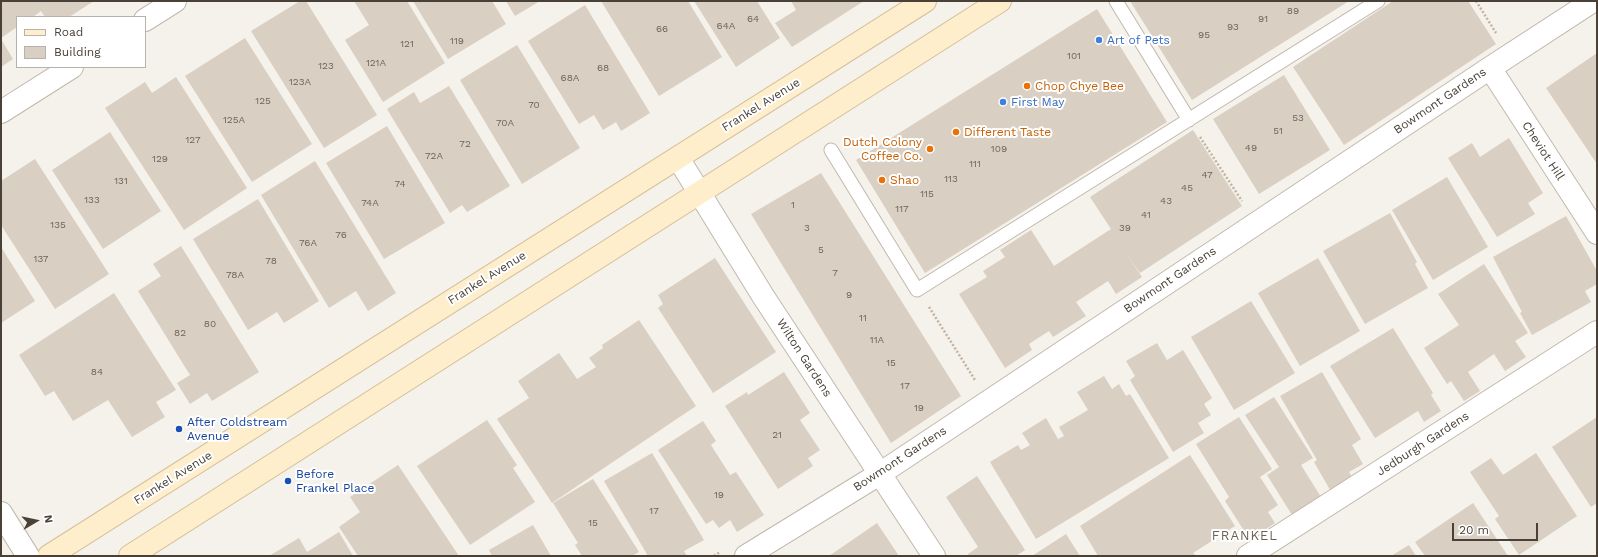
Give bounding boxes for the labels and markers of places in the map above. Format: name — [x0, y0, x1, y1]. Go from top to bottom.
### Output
place label: Art of Pets — [1107, 33, 1170, 47]
marker: Art of Pets — [1094, 35, 1104, 45]
place label: Chop Chye Bee — [1035, 79, 1124, 93]
marker: Chop Chye Bee — [1022, 81, 1032, 91]
place label: First May — [1011, 95, 1064, 109]
marker: First May — [998, 97, 1008, 107]
place label: Different Taste — [964, 125, 1051, 139]
marker: Different Taste — [951, 127, 961, 137]
place label: Dutch Colony Coffee Co. — [843, 135, 922, 163]
marker: Dutch Colony Coffee Co. — [925, 144, 935, 154]
place label: Shao — [890, 173, 919, 187]
marker: Shao — [877, 175, 887, 185]
place label: After Coldstream Avenue — [187, 415, 288, 443]
marker: After Coldstream Avenue — [174, 424, 184, 434]
place label: Before Frankel Place — [296, 467, 374, 495]
marker: Before Frankel Place — [283, 476, 293, 486]

